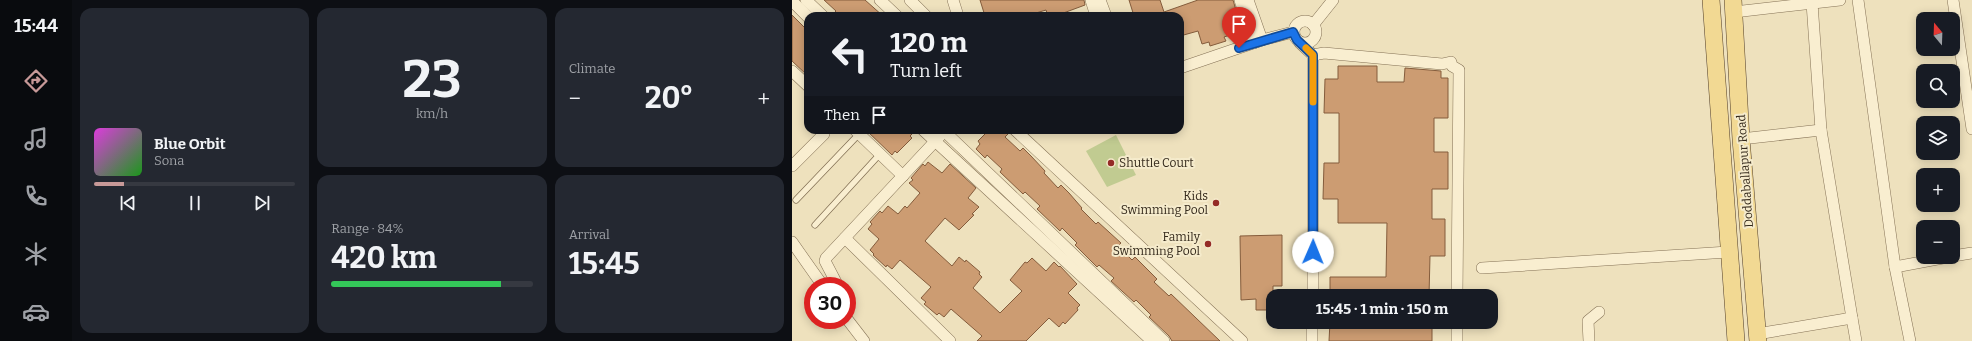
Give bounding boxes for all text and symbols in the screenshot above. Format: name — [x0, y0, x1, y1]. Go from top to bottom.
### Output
pin — [1222, 7.0, 1256, 48]
north arrow — [1916, 12, 1960, 56]
map controls — [1916, 12, 1960, 264]
icon: arrive — [1228, 13, 1250, 35]
text: 15:44 — [14, 15, 58, 37]
text: 120 m — [890, 26, 967, 59]
icon: left — [824, 28, 876, 80]
text: 23 — [402, 48, 462, 111]
text: Turn left — [890, 60, 962, 82]
text: Climate — [569, 61, 615, 76]
button: search — [1916, 64, 1960, 108]
icon: directions — [22, 67, 50, 95]
text: 20° — [645, 80, 694, 116]
text: − — [569, 85, 581, 112]
text: + — [757, 85, 770, 112]
icon: arrive — [868, 104, 890, 126]
text: km/h — [416, 106, 448, 121]
text: Then — [824, 106, 860, 124]
street label: Doddaballapur Road — [1734, 114, 1756, 228]
button: layers — [1916, 116, 1960, 160]
icon: music — [22, 125, 50, 153]
text: Blue Orbit — [154, 135, 226, 153]
text: Sona — [154, 153, 184, 168]
place label: Shuttle Court — [1119, 156, 1194, 170]
marker: Shuttle Court — [1106, 158, 1116, 168]
button: + — [1916, 168, 1960, 212]
icon: phone — [22, 182, 50, 210]
place label: Kids Swimming Pool — [1121, 189, 1209, 217]
icon: previous — [117, 192, 139, 214]
icon: pause — [184, 192, 206, 214]
icon: next — [251, 192, 273, 214]
marker: Kids Swimming Pool — [1211, 198, 1221, 208]
button: − — [1916, 220, 1960, 264]
text: Range · 84% — [331, 221, 404, 236]
text: Arrival — [569, 227, 610, 242]
place label: Family Swimming Pool — [1113, 230, 1201, 258]
position arrow — [1292, 231, 1334, 273]
marker: Family Swimming Pool — [1203, 239, 1213, 249]
icon: climate — [22, 240, 50, 268]
text: 420 km — [331, 240, 437, 276]
text: 15:45 — [569, 246, 640, 282]
speed limit sign: 30 — [804, 277, 856, 329]
icon: car — [22, 298, 50, 326]
text: 15:45 · 1 min · 150 m — [1316, 300, 1448, 318]

